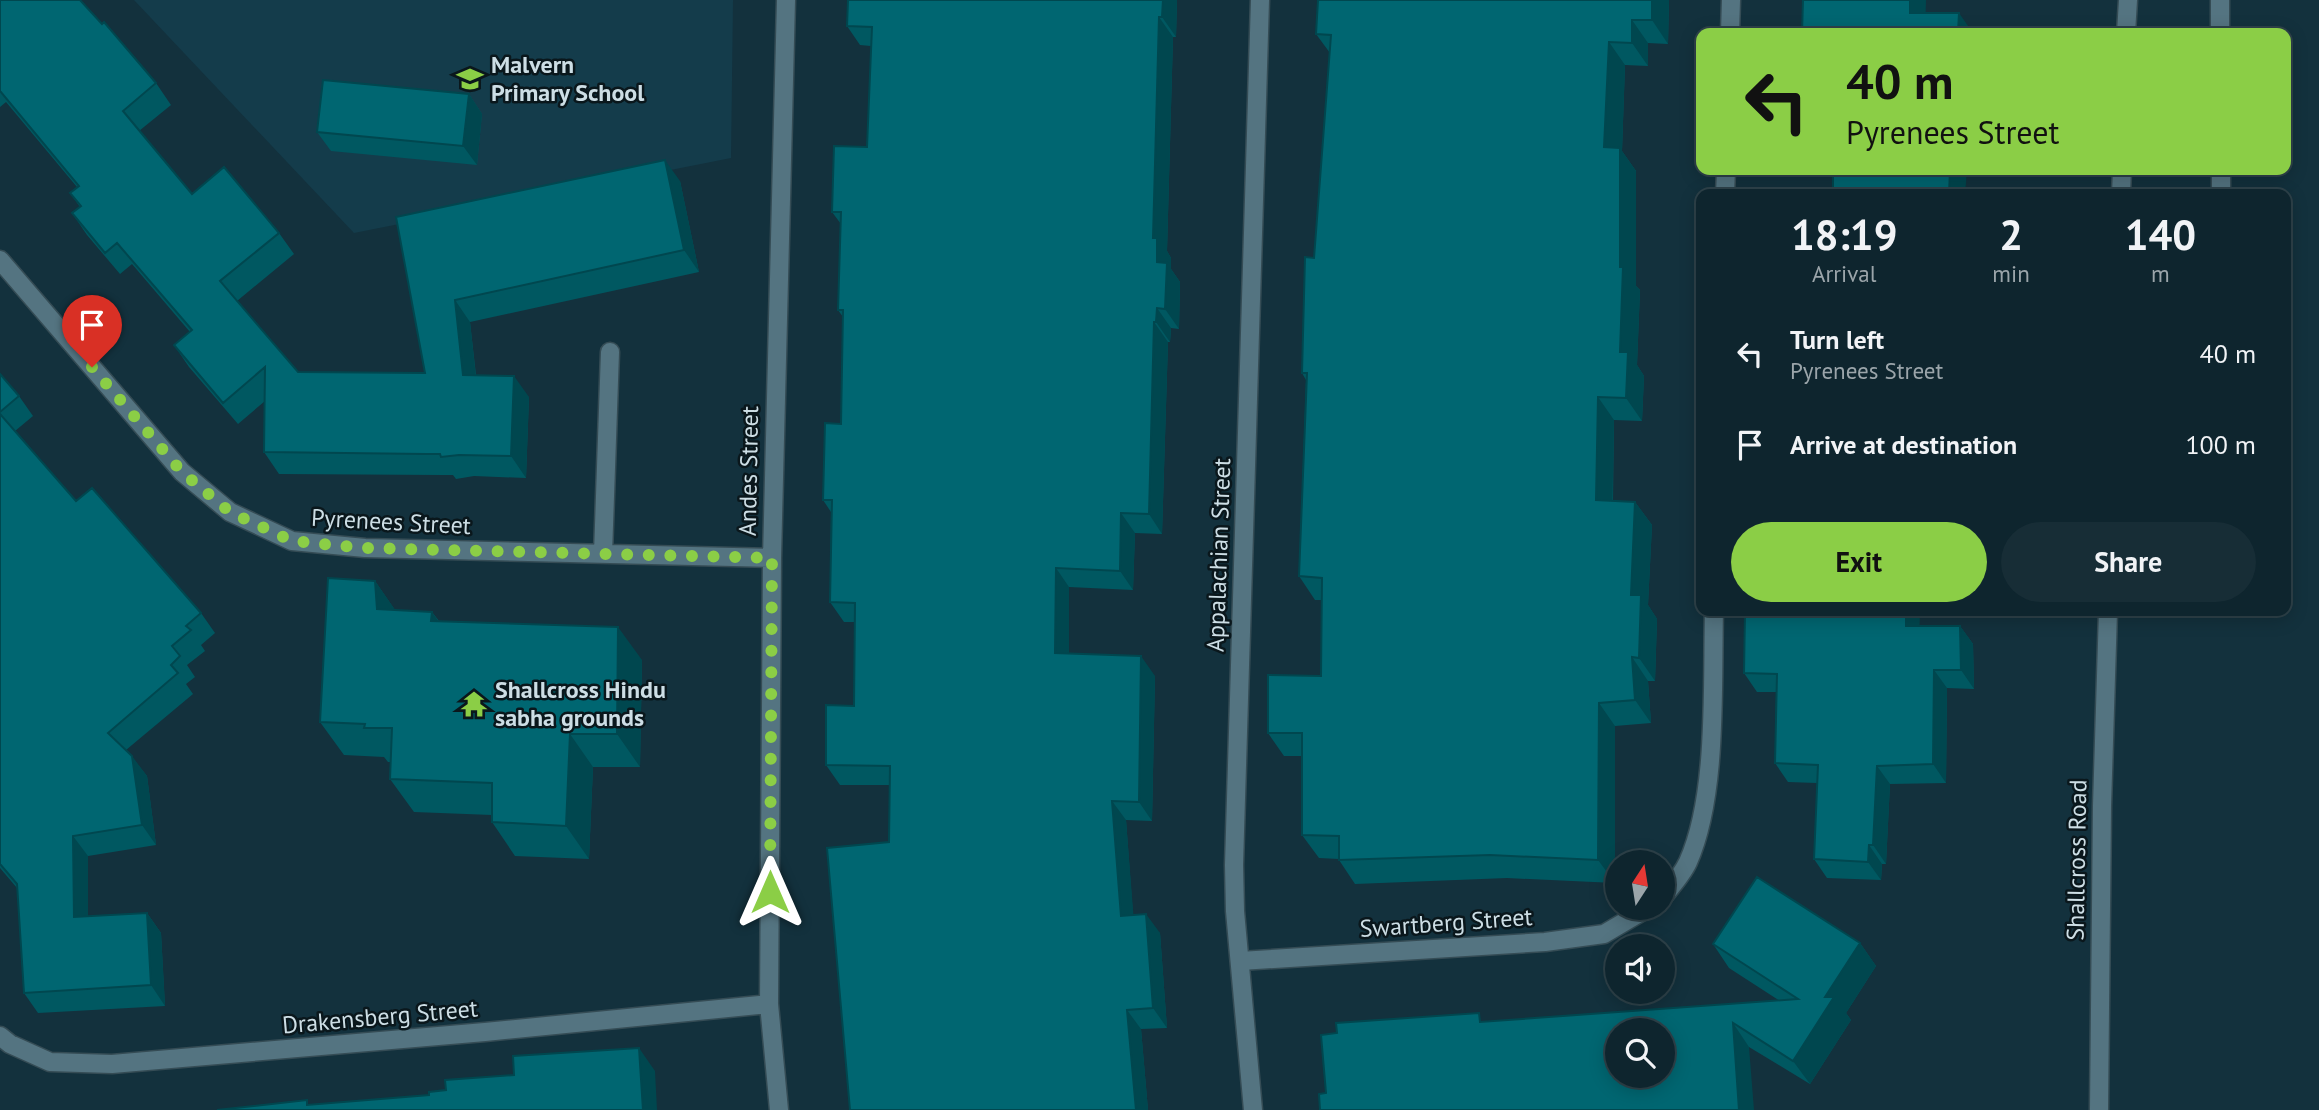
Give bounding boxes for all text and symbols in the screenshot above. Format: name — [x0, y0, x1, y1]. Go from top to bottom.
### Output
place label: Malvern Primary School — [491, 49, 645, 108]
text: 40 m — [1846, 49, 1953, 113]
icon: left — [1731, 56, 1822, 147]
school or university icon: Malvern Primary School — [455, 64, 485, 94]
text: Pyrenees Street — [1846, 111, 2059, 153]
text: 18:19 — [1791, 207, 1897, 262]
text: 2 — [1999, 207, 2023, 262]
text: 140 — [2125, 207, 2196, 262]
text: Arrival — [1812, 259, 1876, 288]
text: min — [1992, 259, 2030, 288]
text: m — [2151, 259, 2170, 288]
pin — [62, 295, 122, 367]
icon: arrive — [73, 306, 111, 344]
text: Turn left — [1790, 323, 1884, 356]
icon: left — [1731, 335, 1769, 373]
text: 40 m — [2200, 337, 2256, 370]
text: Pyrenees Street — [1790, 356, 1943, 385]
street label: Andes Street — [732, 406, 765, 536]
icon: arrive — [1731, 426, 1769, 464]
text: Arrive at destination — [1790, 428, 2017, 461]
text: 100 m — [2185, 428, 2256, 461]
street label: Appalachian Street — [1200, 458, 1237, 652]
street label: Pyrenees Street — [310, 502, 472, 541]
button: Exit — [1731, 522, 1987, 602]
button: Share — [2001, 522, 2256, 602]
place label: Shallcross Hindu sabha grounds — [495, 674, 666, 733]
temple icon: Shallcross Hindu sabha grounds — [459, 689, 489, 719]
street label: Shallcross Road — [2060, 779, 2093, 941]
north arrow — [1605, 850, 1675, 920]
map controls — [1605, 850, 1675, 1088]
position arrow — [733, 855, 807, 929]
street label: Swartberg Street — [1358, 901, 1533, 944]
button: sound — [1605, 934, 1675, 1004]
street label: Drakensberg Street — [281, 993, 479, 1040]
button: search — [1605, 1018, 1675, 1088]

